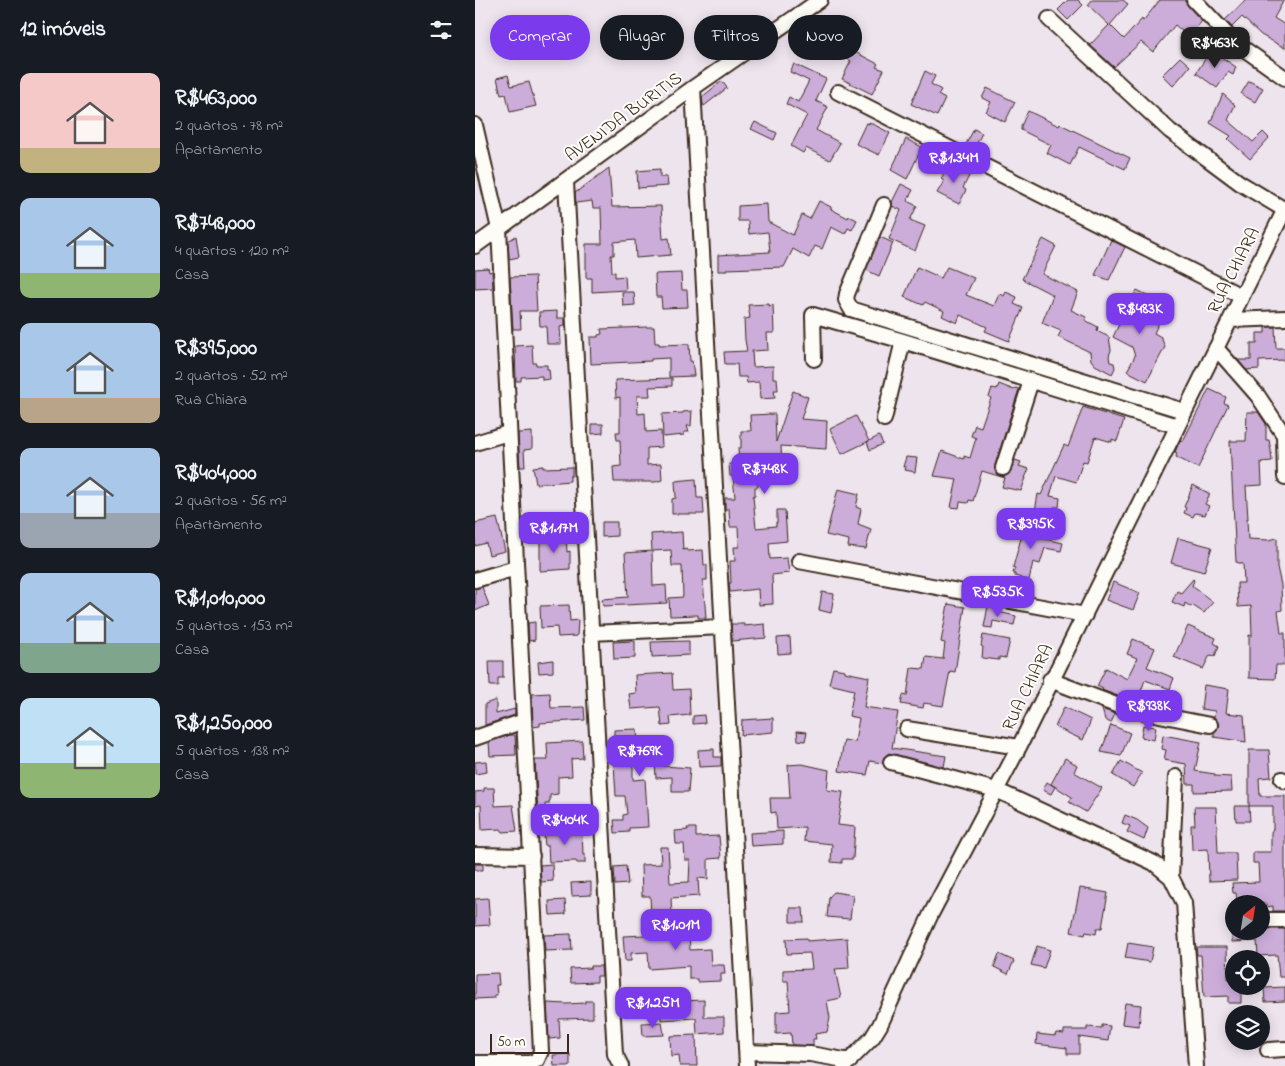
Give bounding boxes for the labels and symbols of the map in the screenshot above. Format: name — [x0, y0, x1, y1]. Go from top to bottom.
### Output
pin: R$463K — [1174, 27, 1256, 69]
street label: AVENIDA BURITIS — [560, 66, 688, 169]
pin: R$1.34M — [908, 142, 1000, 184]
street label: RUA CHIARA — [1202, 223, 1268, 319]
pin: R$483K — [1099, 292, 1181, 335]
pin: R$748K — [724, 452, 806, 495]
pin: R$395K — [990, 508, 1072, 550]
pin: R$1.17M — [508, 512, 600, 554]
pin: R$535K — [957, 576, 1039, 618]
street label: RUA CHIARA — [997, 640, 1061, 736]
pin: R$938K — [1108, 690, 1190, 732]
pin: R$769K — [599, 734, 681, 777]
pin: R$404K — [524, 804, 606, 846]
north arrow — [1225, 895, 1270, 940]
pin: R$1.01M — [630, 908, 722, 951]
pin: R$1.25M — [607, 986, 699, 1029]
scale bar — [490, 1031, 569, 1054]

